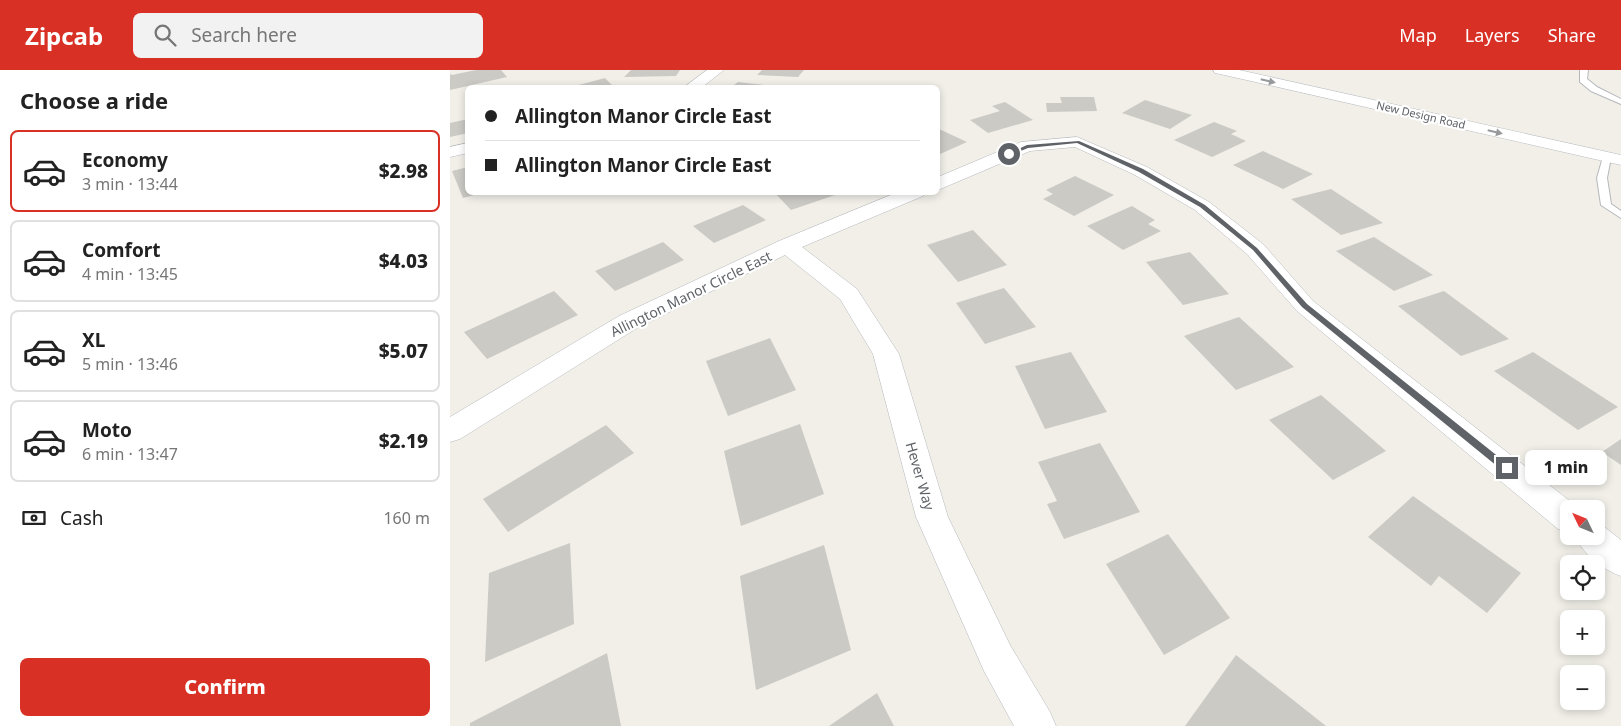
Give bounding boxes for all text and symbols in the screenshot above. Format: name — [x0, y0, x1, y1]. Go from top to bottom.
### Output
search box — [133, 13, 483, 58]
text: Zipcab — [25, 19, 103, 52]
icon: search — [151, 21, 179, 49]
text: Search here — [191, 22, 297, 48]
text: Map — [1399, 23, 1437, 47]
text: Layers — [1465, 23, 1520, 47]
text: Share — [1548, 23, 1596, 47]
one-way arrow — [1261, 77, 1276, 85]
text: Choose a ride — [20, 85, 168, 115]
street label: New Design Road — [1375, 97, 1467, 132]
text: Allington Manor Circle East — [515, 103, 771, 129]
one-way arrow — [1487, 128, 1502, 136]
route start — [998, 143, 1020, 165]
text: Economy — [82, 147, 168, 173]
icon: car — [22, 149, 67, 194]
text: Allington Manor Circle East — [515, 152, 771, 178]
text: $2.98 — [379, 158, 428, 184]
text: 3 min · 13:44 — [82, 173, 178, 195]
text: Comfort — [82, 237, 161, 263]
icon: car — [22, 239, 67, 284]
street label: Allington Manor Circle East — [607, 246, 775, 341]
text: $4.03 — [379, 248, 428, 274]
text: 4 min · 13:45 — [82, 263, 178, 285]
text: XL — [82, 327, 105, 353]
icon: car — [22, 329, 67, 374]
text: $5.07 — [379, 338, 428, 364]
text: 5 min · 13:46 — [82, 353, 178, 375]
text: Moto — [82, 417, 132, 443]
icon: car — [22, 419, 67, 464]
text: $2.19 — [379, 428, 428, 454]
street label: Hever Way — [902, 440, 940, 513]
text: 6 min · 13:47 — [82, 443, 178, 465]
callout: 1 min — [1524, 450, 1607, 486]
text: 1 min — [1544, 456, 1588, 478]
route end — [1496, 457, 1518, 479]
north arrow — [1560, 500, 1605, 545]
map controls — [1560, 500, 1605, 710]
icon: cash — [20, 504, 48, 532]
text: Cash — [60, 505, 104, 531]
text: 160 m — [383, 507, 430, 529]
button: locate — [1560, 555, 1605, 600]
button: + — [1560, 610, 1605, 655]
button: Confirm — [20, 658, 430, 716]
button: − — [1560, 665, 1605, 710]

